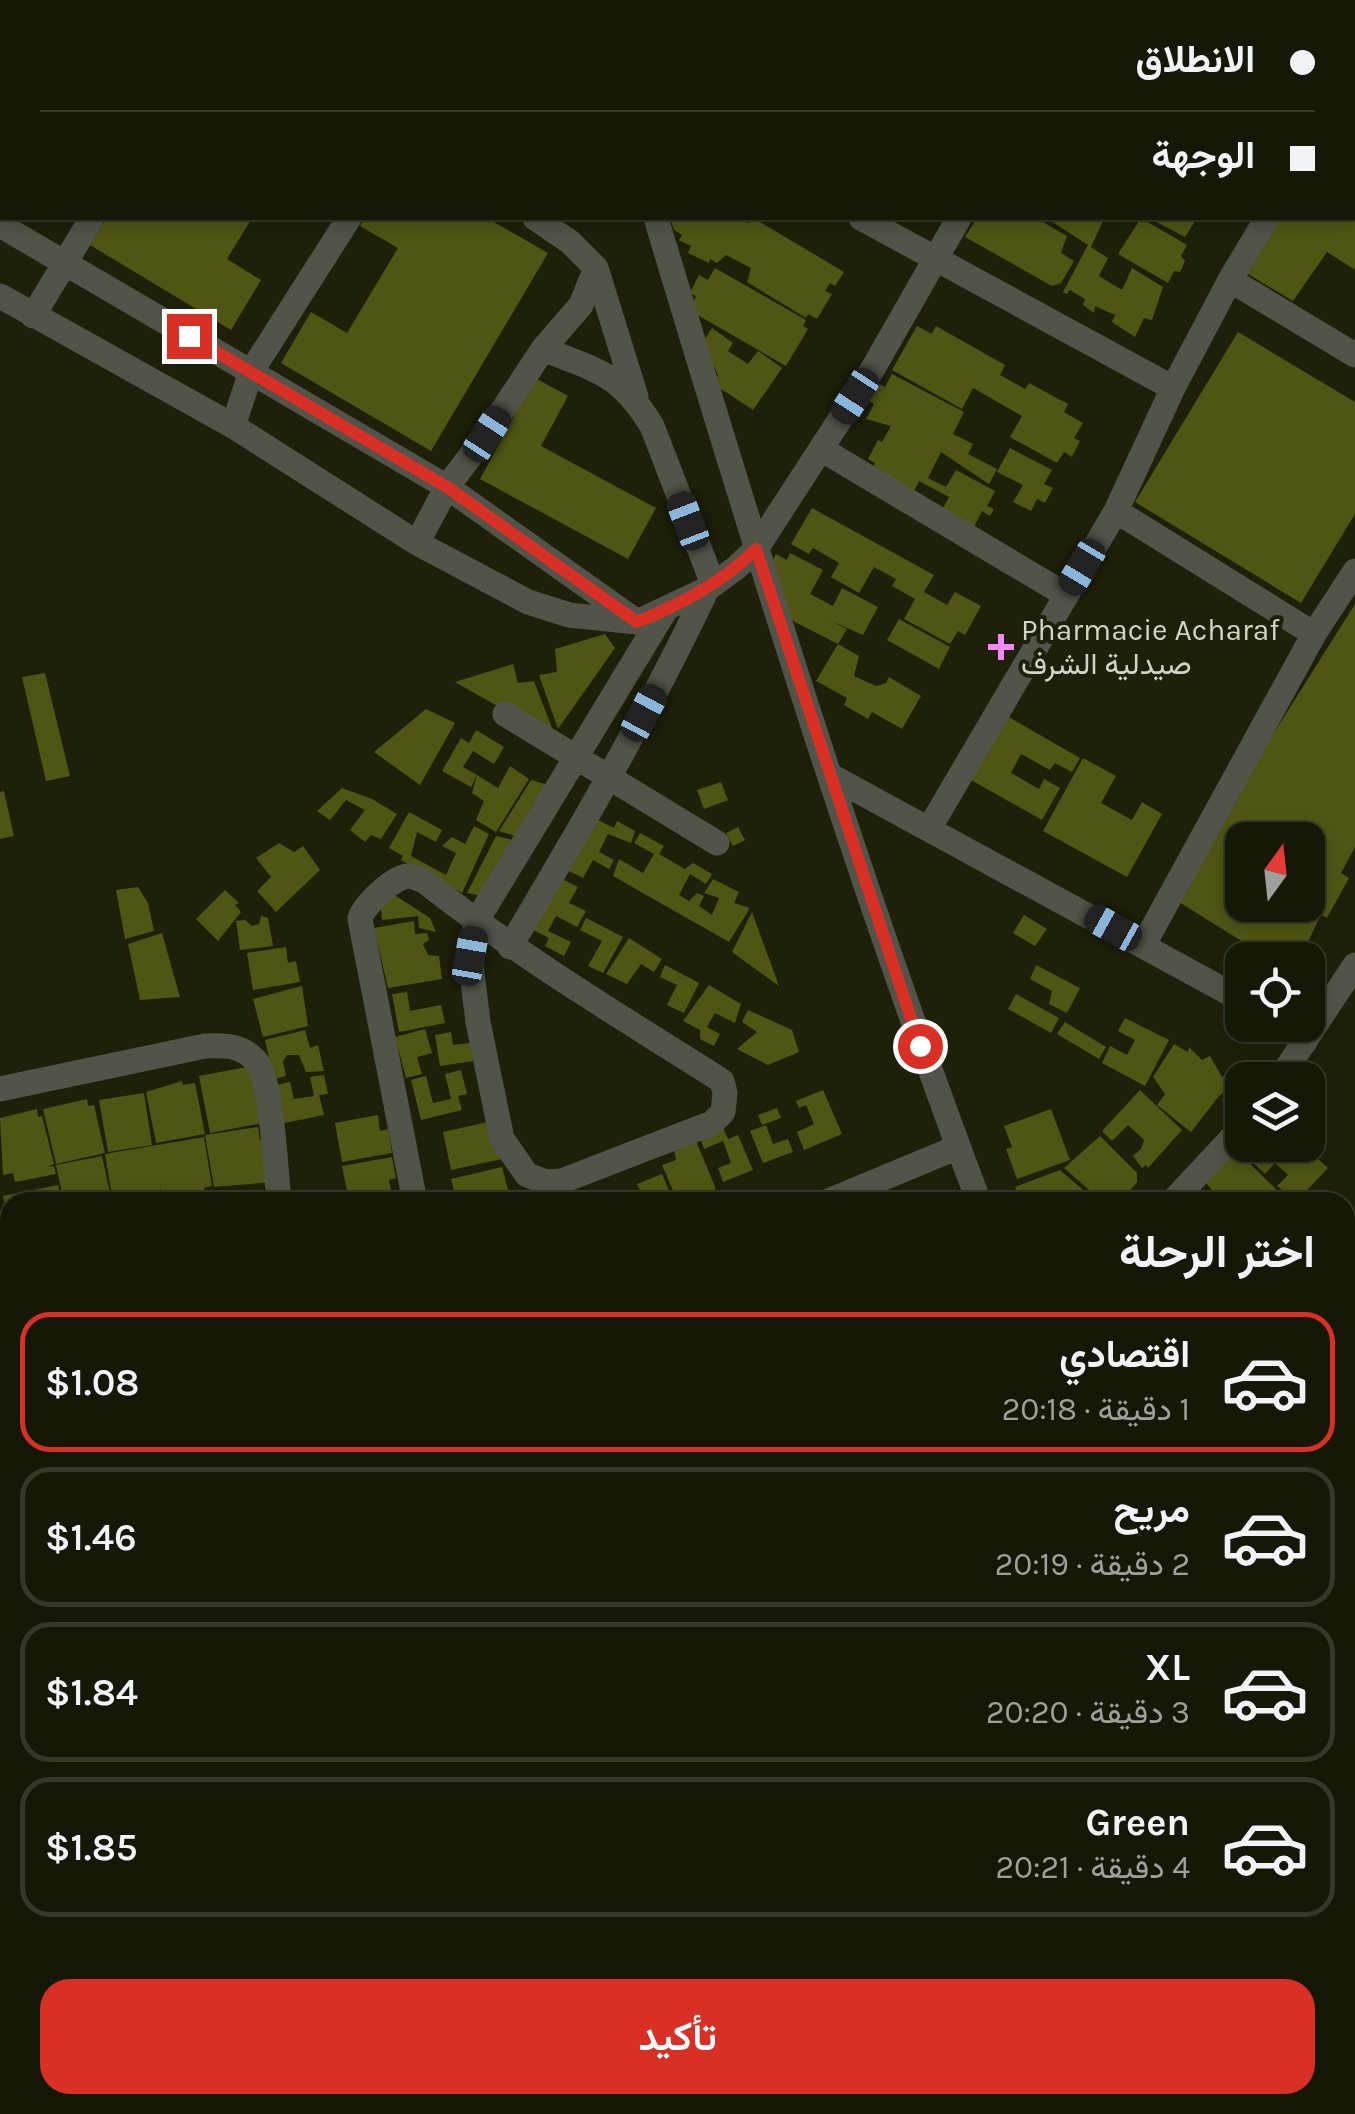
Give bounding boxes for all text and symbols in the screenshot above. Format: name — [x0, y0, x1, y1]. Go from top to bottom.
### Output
text: الانطلاق — [1136, 37, 1255, 82]
text: الوجهة — [1152, 133, 1255, 178]
route end — [167, 314, 212, 359]
car — [826, 363, 884, 429]
car — [458, 401, 516, 467]
car — [663, 488, 713, 554]
car — [1054, 534, 1110, 600]
place label: Pharmacie Acharaf صيدلية الشرف — [1021, 612, 1280, 682]
marker: Pharmacie Acharaf صيدلية الشرف — [990, 636, 1012, 658]
car — [617, 679, 671, 747]
north arrow — [1225, 822, 1325, 922]
map controls — [1225, 822, 1325, 1162]
car — [1079, 900, 1147, 956]
car — [450, 924, 490, 988]
button: locate — [1225, 942, 1325, 1042]
route start — [898, 1024, 943, 1069]
button: layers — [1225, 1062, 1325, 1162]
text: اختر الرحلة — [1119, 1226, 1315, 1278]
text: اقتصادي — [1059, 1332, 1190, 1377]
icon: car — [1220, 1337, 1310, 1427]
text: $1.08 — [45, 1360, 140, 1405]
text: 1 دقيقة · 20:18 — [1002, 1391, 1190, 1428]
text: مريح — [1114, 1487, 1190, 1532]
icon: car — [1220, 1492, 1310, 1582]
text: $1.46 — [45, 1515, 137, 1560]
text: 2 دقيقة · 20:19 — [995, 1546, 1190, 1583]
text: XL — [1145, 1645, 1190, 1690]
icon: car — [1220, 1647, 1310, 1737]
text: $1.84 — [45, 1670, 138, 1715]
text: 3 دقيقة · 20:20 — [986, 1694, 1190, 1731]
text: Green — [1085, 1800, 1190, 1845]
icon: car — [1220, 1802, 1310, 1892]
text: $1.85 — [45, 1825, 138, 1870]
text: 4 دقيقة · 20:21 — [996, 1849, 1190, 1886]
button: تأكيد — [40, 1979, 1315, 2094]

